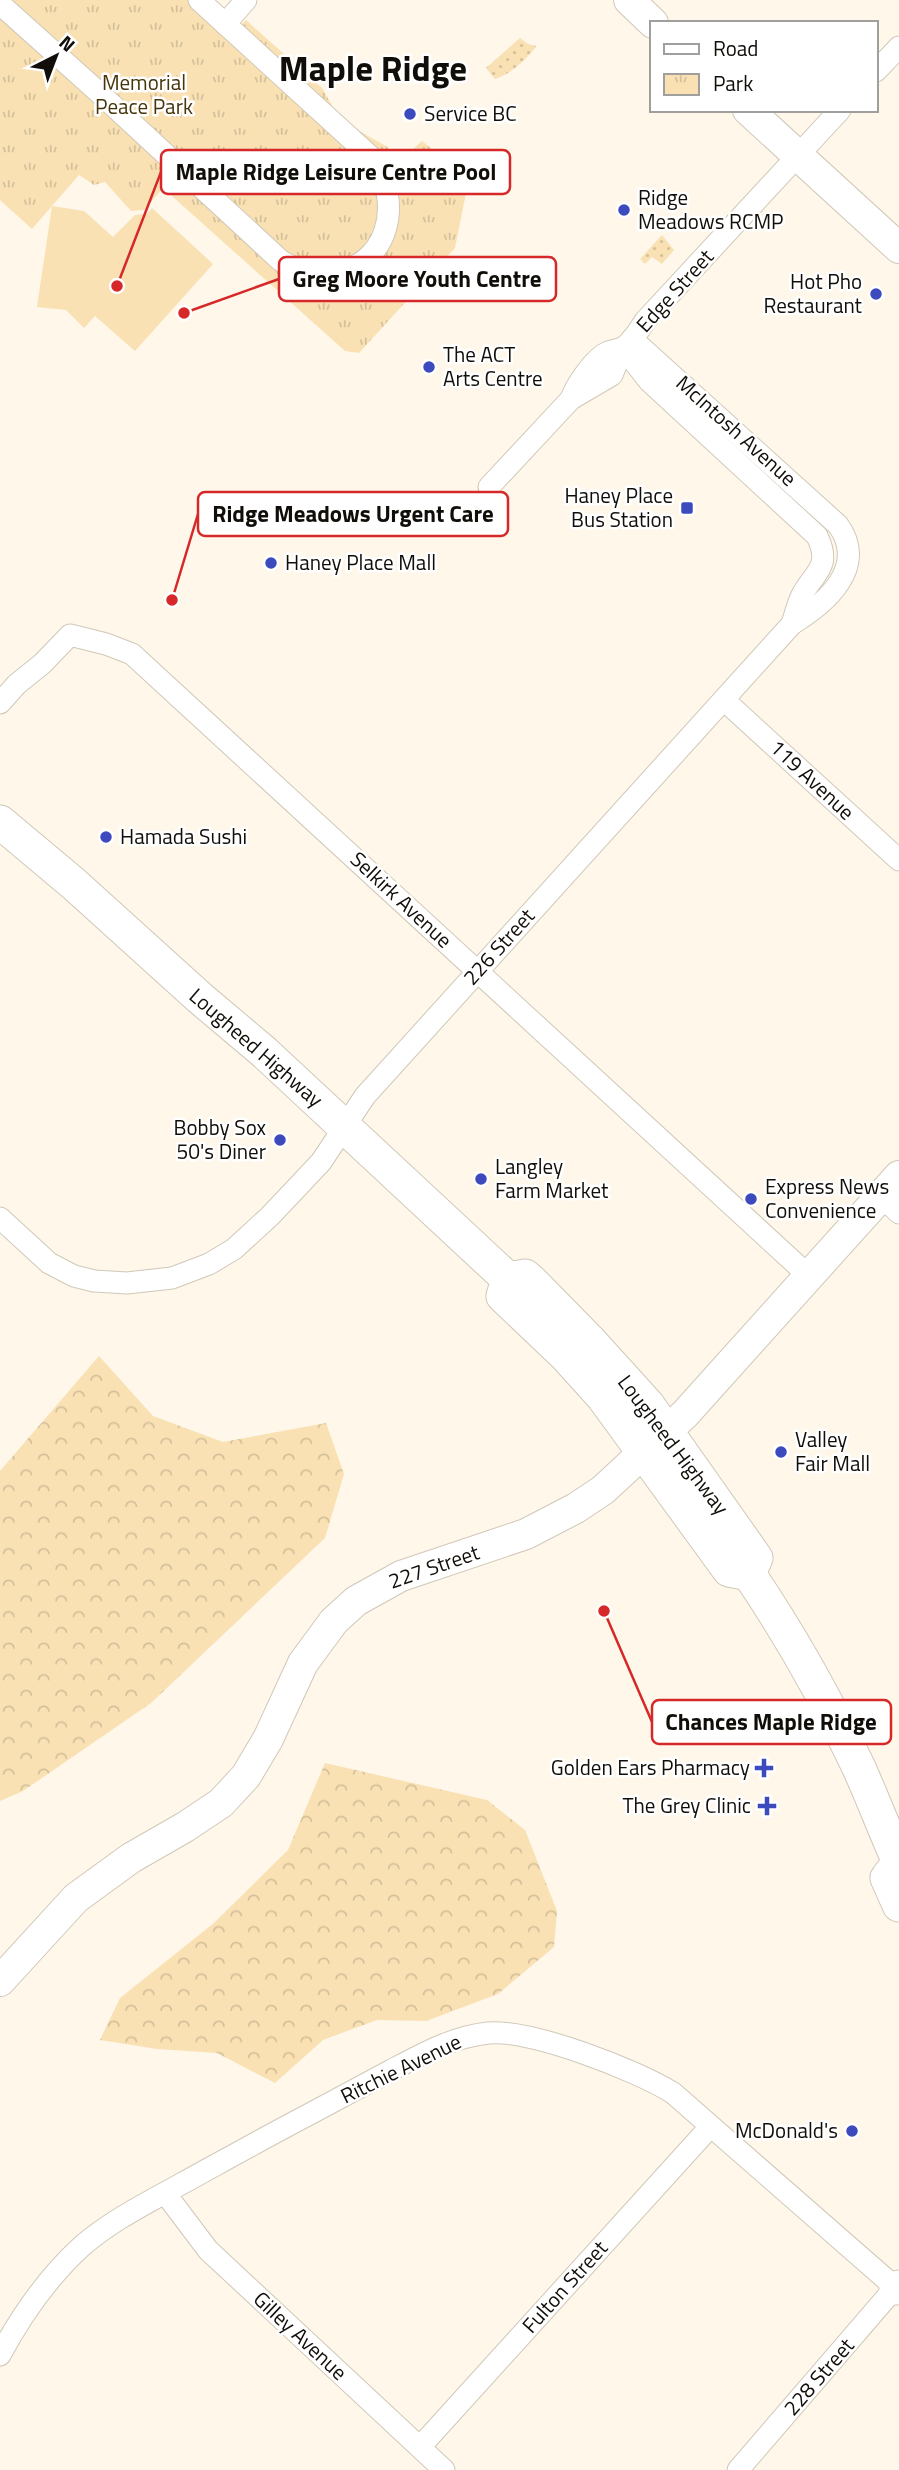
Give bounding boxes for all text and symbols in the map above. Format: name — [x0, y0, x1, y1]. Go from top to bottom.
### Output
north arrow — [21, 21, 91, 91]
legend — [650, 21, 878, 112]
text: N — [53, 28, 82, 58]
text: Road — [713, 32, 758, 64]
district label: Maple Ridge — [279, 41, 467, 95]
park label: Memorial Peace Park — [95, 66, 193, 122]
text: Park — [713, 67, 753, 99]
place label: Service BC — [424, 97, 517, 129]
marker: Service BC — [402, 106, 418, 122]
callout: Maple Ridge Leisure Centre Pool — [161, 150, 510, 194]
text: Maple Ridge Leisure Centre Pool — [175, 154, 497, 189]
place label: Ridge Meadows RCMP — [638, 181, 784, 237]
marker: Ridge Meadows RCMP — [616, 202, 632, 218]
street label: Edge Street — [628, 241, 721, 339]
callout: Greg Moore Youth Centre — [279, 257, 556, 301]
text: Greg Moore Youth Centre — [293, 261, 541, 296]
place label: Hot Pho Restaurant — [763, 265, 863, 321]
marker: Hot Pho Restaurant — [868, 286, 884, 302]
place label: The ACT Arts Centre — [443, 338, 543, 394]
marker: The ACT Arts Centre — [421, 359, 437, 375]
street label: McIntosh Avenue — [669, 367, 804, 493]
place label: Haney Place Bus Station — [564, 479, 673, 535]
callout: Ridge Meadows Urgent Care — [198, 492, 508, 536]
text: Ridge Meadows Urgent Care — [212, 496, 494, 531]
marker: Haney Place Bus Station — [679, 500, 695, 516]
place label: Haney Place Mall — [285, 546, 436, 578]
marker: Haney Place Mall — [263, 555, 279, 571]
street label: 119 Avenue — [763, 732, 862, 827]
place label: Hamada Sushi — [120, 820, 247, 852]
marker: Hamada Sushi — [98, 829, 114, 845]
street label: Selkirk Avenue — [344, 844, 460, 955]
street label: 226 Street — [455, 900, 542, 992]
street label: Lougheed Highway — [183, 980, 331, 1115]
place label: Bobby Sox 50's Diner — [174, 1111, 267, 1167]
marker: Bobby Sox 50's Diner — [272, 1132, 288, 1148]
place label: Langley Farm Market — [495, 1150, 609, 1206]
place label: Express News Convenience — [765, 1170, 889, 1226]
marker: Langley Farm Market — [473, 1171, 489, 1187]
marker: Express News Convenience — [743, 1191, 759, 1207]
street label: Lougheed Highway — [610, 1368, 737, 1521]
place label: Valley Fair Mall — [795, 1423, 870, 1479]
marker: Valley Fair Mall — [773, 1444, 789, 1460]
street label: 227 Street — [384, 1535, 484, 1596]
callout: Chances Maple Ridge — [652, 1700, 891, 1744]
text: Chances Maple Ridge — [665, 1704, 877, 1739]
place label: Golden Ears Pharmacy — [551, 1751, 750, 1783]
marker: Golden Ears Pharmacy — [756, 1760, 772, 1776]
place label: The Grey Clinic — [622, 1789, 751, 1821]
marker: The Grey Clinic — [757, 1796, 777, 1816]
street label: Ritchie Avenue — [335, 2025, 466, 2111]
place label: McDonald's — [735, 2114, 838, 2146]
marker: McDonald's — [844, 2123, 860, 2139]
street label: Fulton Street — [514, 2232, 615, 2340]
street label: Gilley Avenue — [247, 2283, 355, 2387]
street label: 228 Street — [775, 2330, 862, 2422]

